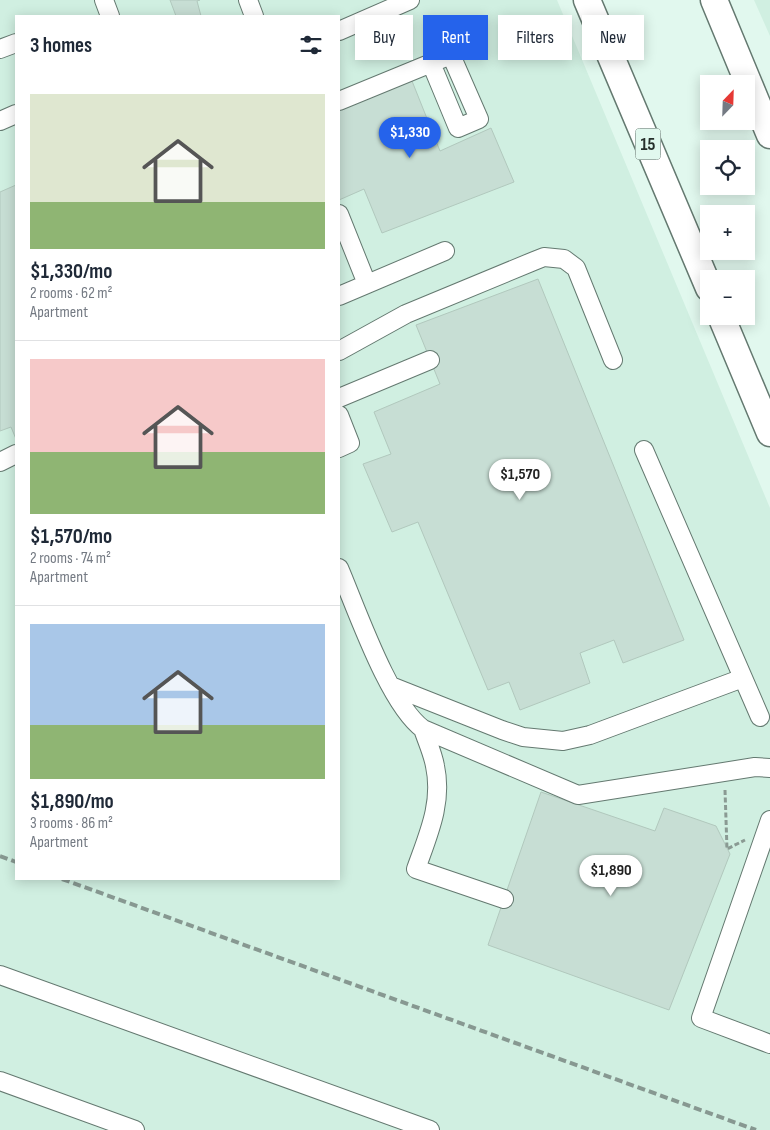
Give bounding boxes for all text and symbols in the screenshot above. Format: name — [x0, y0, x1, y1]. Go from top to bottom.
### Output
chip: Buy — [355, 15, 413, 60]
chip: Rent — [423, 15, 488, 60]
chip: Filters — [498, 15, 572, 60]
chip: New — [582, 15, 644, 60]
icon: filters — [297, 31, 325, 59]
text: 3 homes — [30, 33, 92, 58]
north arrow — [700, 75, 755, 130]
map controls — [700, 75, 755, 325]
pin: $1,330 — [369, 116, 451, 159]
text: $1,330 — [390, 123, 430, 142]
icon: home — [133, 126, 223, 216]
road number: 15 — [636, 128, 660, 160]
button: locate — [700, 140, 755, 195]
button: + — [700, 205, 755, 260]
text: $1,330/mo — [30, 259, 112, 284]
button: − — [700, 270, 755, 325]
text: 2 rooms · 62 m² — [30, 284, 113, 303]
text: Apartment — [30, 303, 88, 322]
icon: home — [133, 392, 223, 482]
pin: $1,570 — [479, 458, 561, 501]
text: $1,570 — [500, 465, 540, 484]
text: $1,570/mo — [30, 524, 112, 549]
text: 2 rooms · 74 m² — [30, 549, 111, 568]
text: Apartment — [30, 568, 88, 587]
icon: home — [133, 657, 223, 747]
text: $1,890/mo — [30, 789, 114, 814]
text: 3 rooms · 86 m² — [30, 814, 113, 833]
text: Apartment — [30, 833, 88, 852]
pin: $1,890 — [570, 854, 652, 897]
text: $1,890 — [590, 861, 632, 880]

